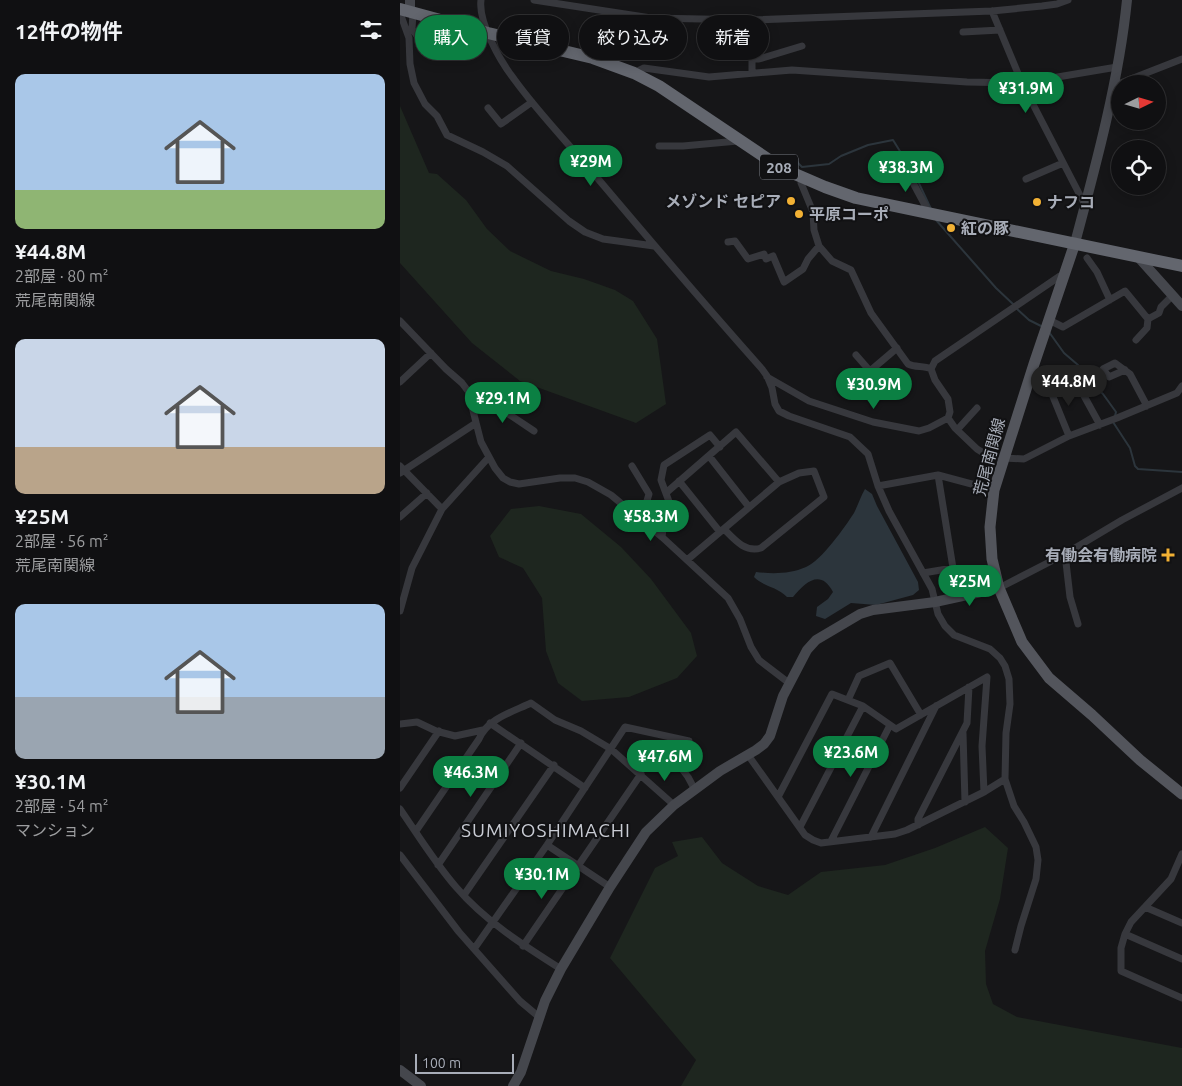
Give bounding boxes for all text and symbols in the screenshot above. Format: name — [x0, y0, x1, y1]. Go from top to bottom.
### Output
chip: 購入 — [415, 15, 487, 60]
chip: 賃貸 — [497, 15, 569, 60]
chip: 絞り込み — [579, 15, 687, 60]
chip: 新着 — [697, 15, 769, 60]
icon: filters — [357, 16, 385, 44]
text: 12件の物件 — [15, 19, 123, 43]
pin: ¥31.9M — [985, 72, 1067, 114]
north arrow — [1111, 75, 1166, 130]
map controls — [1111, 75, 1166, 195]
text: ¥31.9M — [999, 79, 1053, 97]
icon: home — [155, 107, 245, 197]
button: locate — [1111, 140, 1166, 195]
pin: ¥29M — [561, 144, 621, 187]
pin: ¥38.3M — [865, 150, 947, 193]
text: ¥29M — [570, 152, 612, 170]
road number: 208 — [760, 154, 798, 180]
text: ¥38.3M — [879, 158, 933, 176]
place label: メゾンド セピア — [665, 192, 781, 210]
place label: ナフコ — [1047, 193, 1095, 211]
marker: メゾンド セピア — [785, 195, 797, 207]
marker: ナフコ — [1031, 196, 1043, 208]
place label: 平原コーポ — [809, 205, 889, 223]
marker: 平原コーポ — [793, 208, 805, 220]
place label: 紅の豚 — [961, 219, 1009, 237]
marker: 紅の豚 — [945, 222, 957, 234]
text: ¥44.8M — [15, 239, 86, 263]
text: 2部屋 · 80 m² — [15, 267, 109, 285]
text: 荒尾南関線 — [15, 291, 95, 309]
pin: ¥44.8M — [1028, 364, 1110, 407]
pin: ¥30.9M — [833, 368, 915, 410]
icon: home — [155, 372, 245, 462]
text: ¥44.8M — [1042, 372, 1096, 390]
text: ¥30.9M — [847, 375, 901, 393]
pin: ¥29.1M — [462, 382, 544, 424]
text: ¥29.1M — [476, 389, 530, 407]
street label: 荒尾南関線 — [970, 416, 1008, 498]
pin: ¥58.3M — [610, 500, 692, 542]
text: ¥25M — [15, 504, 69, 528]
text: ¥58.3M — [624, 507, 678, 525]
text: 2部屋 · 56 m² — [15, 532, 109, 550]
place label: 有働会有働病院 — [1045, 546, 1157, 564]
marker: 有働会有働病院 — [1161, 548, 1175, 562]
text: 荒尾南関線 — [15, 556, 95, 574]
pin: ¥25M — [940, 564, 1000, 607]
text: ¥25M — [949, 572, 991, 590]
icon: home — [155, 637, 245, 727]
pin: ¥23.6M — [810, 736, 892, 778]
pin: ¥47.6M — [624, 740, 706, 782]
text: ¥23.6M — [824, 743, 878, 761]
text: ¥47.6M — [638, 747, 692, 765]
pin: ¥46.3M — [430, 756, 512, 798]
text: ¥46.3M — [444, 763, 498, 781]
text: ¥30.1M — [15, 769, 86, 793]
text: 2部屋 · 54 m² — [15, 797, 109, 815]
district label: SUMIYOSHIMACHI — [461, 819, 631, 841]
text: マンション — [15, 821, 95, 839]
pin: ¥30.1M — [501, 858, 583, 900]
text: ¥30.1M — [515, 865, 569, 883]
scale bar — [415, 1051, 514, 1074]
text: 100 m — [422, 1055, 461, 1071]

